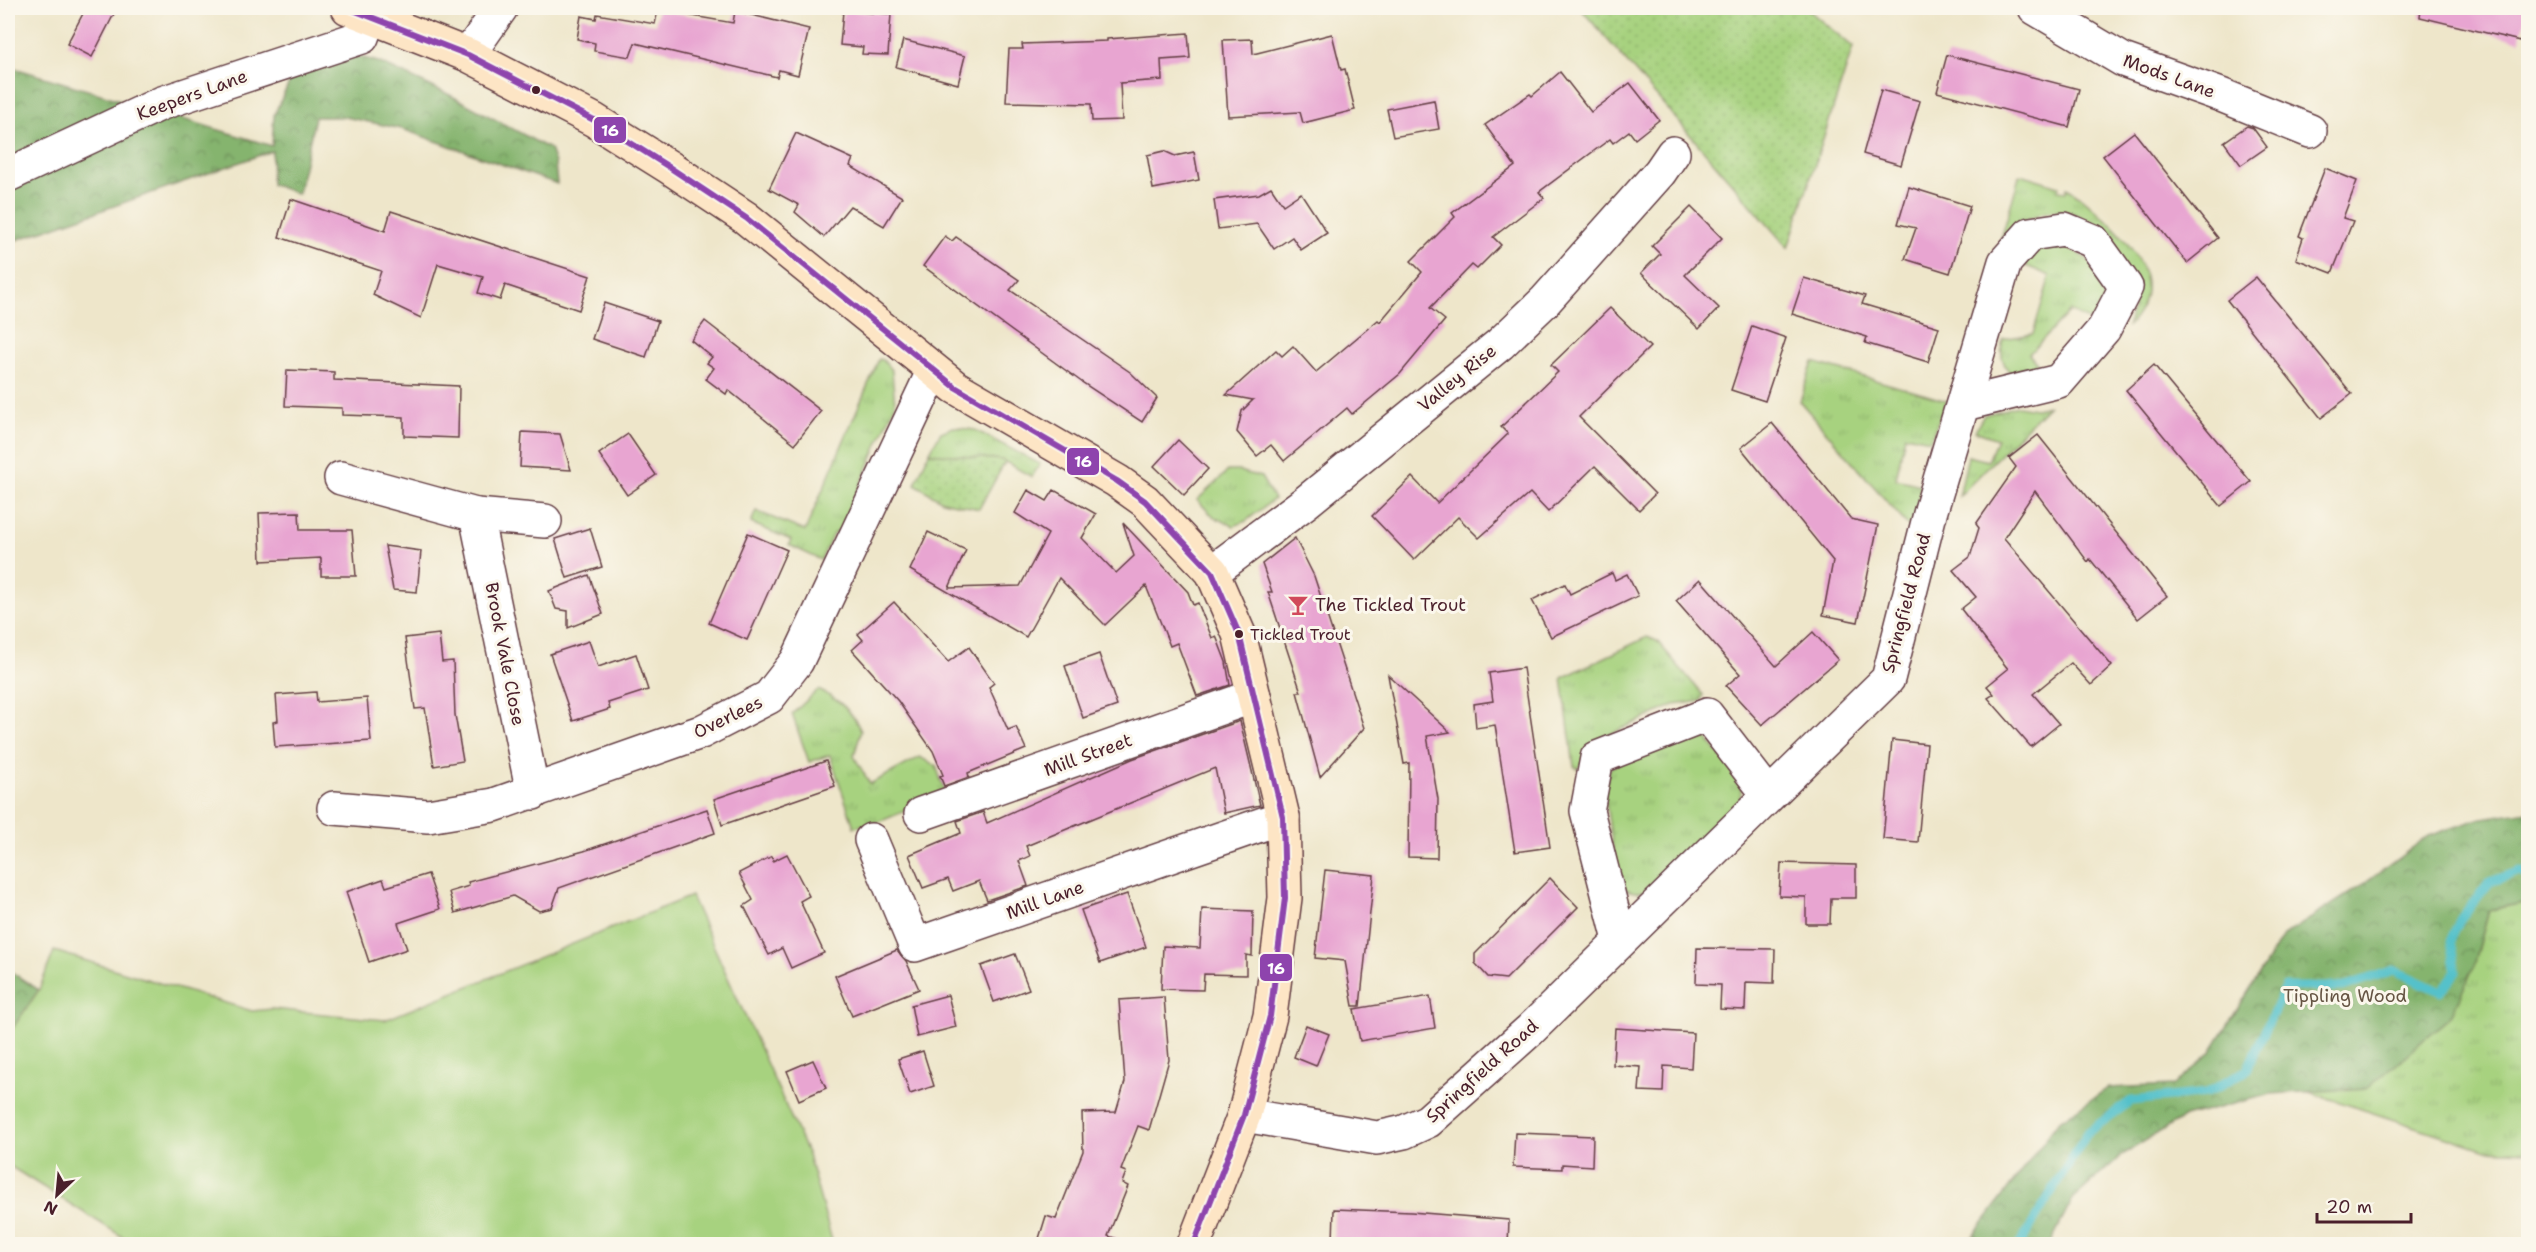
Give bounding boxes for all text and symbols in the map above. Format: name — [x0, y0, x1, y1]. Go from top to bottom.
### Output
street label: Mods Lane — [2120, 48, 2218, 104]
street label: Keepers Lane — [133, 64, 251, 126]
unlabelled marker — [530, 84, 542, 96]
line badge: 16 — [593, 116, 627, 144]
text: 16 — [601, 120, 619, 141]
street label: Valley Rise — [1413, 339, 1501, 417]
line badge: 16 — [1066, 447, 1100, 476]
text: 16 — [1074, 451, 1092, 472]
street label: Springfield Road — [1876, 530, 1936, 676]
street label: Brook Vale Close — [479, 580, 531, 728]
bar icon: The Tickled Trout — [1286, 593, 1310, 617]
place label: The Tickled Trout — [1315, 593, 1466, 617]
place label: Tickled Trout — [1250, 624, 1351, 645]
marker: Tickled Trout — [1233, 628, 1245, 640]
street label: Overlees — [689, 690, 767, 744]
street label: Mill Street — [1041, 728, 1135, 782]
street label: Mill Lane — [1003, 875, 1087, 925]
line badge: 16 — [1259, 953, 1293, 982]
text: 16 — [1267, 958, 1285, 979]
park label: Tippling Wood — [2283, 984, 2407, 1008]
street label: Springfield Road — [1421, 1014, 1543, 1128]
north arrow — [27, 1165, 87, 1225]
scale bar — [2317, 1186, 2412, 1224]
text: 20 m — [2326, 1195, 2372, 1219]
text: N — [40, 1196, 61, 1220]

